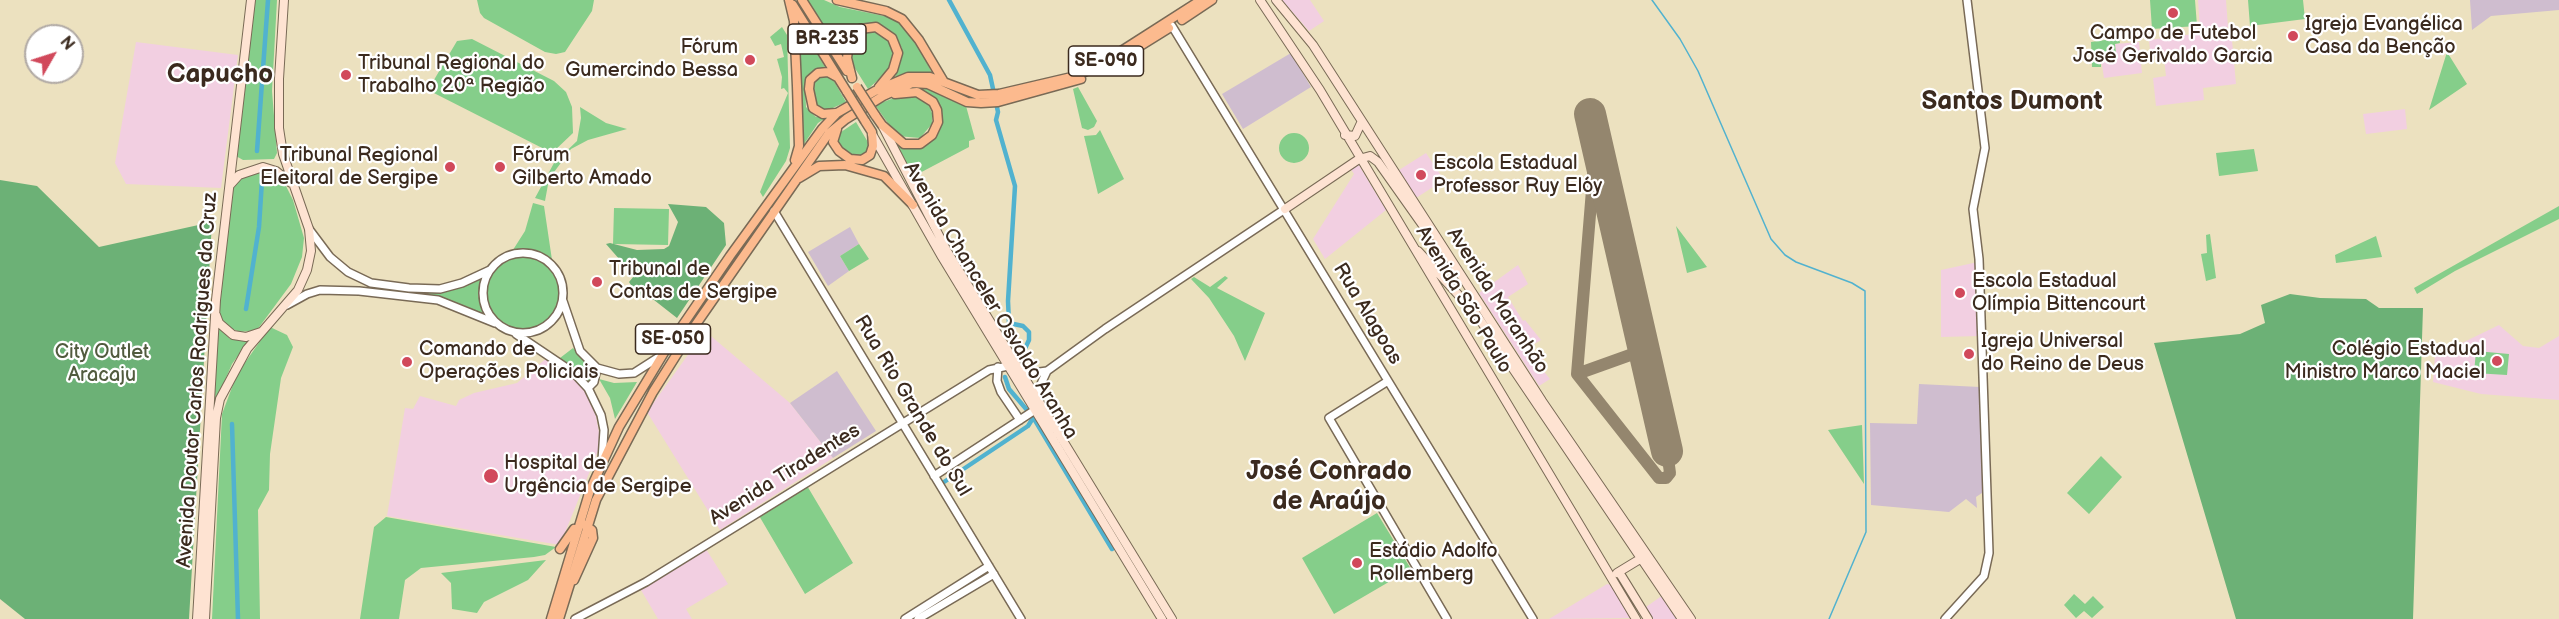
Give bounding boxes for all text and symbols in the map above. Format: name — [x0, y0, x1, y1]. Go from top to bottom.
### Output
marker: Campo de Futebol José Gerivaldo Garcia — [2166, 6, 2180, 20]
place label: Igreja Evangélica Casa da Benção — [2305, 13, 2463, 60]
place label: Campo de Futebol José Gerivaldo Garcia — [2073, 22, 2273, 69]
north arrow — [24, 24, 84, 84]
road number: BR-235 — [788, 24, 866, 54]
marker: Igreja Evangélica Casa da Benção — [2286, 29, 2300, 43]
text: N — [56, 33, 78, 54]
place label: Fórum Gumercindo Bessa — [565, 36, 738, 83]
road number: SE-090 — [1068, 46, 1144, 76]
place label: Tribunal Regional do Trabalho 20ª Região — [358, 52, 545, 99]
marker: Fórum Gumercindo Bessa — [743, 53, 757, 67]
district label: Capucho — [167, 59, 273, 91]
marker: Tribunal Regional do Trabalho 20ª Região — [339, 68, 353, 82]
district label: Santos Dumont — [1921, 86, 2103, 118]
place label: Tribunal Regional Eleitoral de Sergipe — [260, 144, 438, 191]
place label: Fórum Gilberto Amado — [512, 144, 652, 191]
place label: Escola Estadual Professor Ruy Elóy — [1433, 152, 1602, 199]
street label: Avenida Chanceler Osvaldo Aranha — [898, 158, 1082, 444]
marker: Tribunal Regional Eleitoral de Sergipe — [443, 160, 457, 174]
marker: Fórum Gilberto Amado — [493, 160, 507, 174]
marker: Escola Estadual Professor Ruy Elóy — [1414, 168, 1428, 182]
street label: Avenida Doutor Carlos Rodrigues da Cruz — [173, 192, 223, 568]
street label: Avenida São Paulo — [1410, 222, 1516, 378]
street label: Avenida Maranhão — [1441, 224, 1553, 378]
place label: Tribunal de Contas de Sergipe — [609, 258, 777, 305]
street label: Rua Alagoas — [1327, 259, 1407, 369]
place label: Escola Estadual Olímpia Bittencourt — [1972, 270, 2146, 317]
marker: Tribunal de Contas de Sergipe — [590, 275, 604, 289]
marker: Escola Estadual Olímpia Bittencourt — [1953, 286, 1967, 300]
street label: Rua Rio Grande do Sul — [848, 311, 976, 501]
road number: SE-050 — [636, 324, 710, 354]
place label: Igreja Universal do Reino de Deus — [1981, 330, 2144, 377]
place label: Comando de Operações Policiais — [419, 338, 598, 385]
place label: Colégio Estadual Ministro Marco Maciel — [2284, 338, 2485, 385]
park label: City Outlet Aracaju — [55, 341, 149, 388]
marker: Igreja Universal do Reino de Deus — [1962, 347, 1976, 361]
marker: Colégio Estadual Ministro Marco Maciel — [2490, 354, 2504, 368]
marker: Comando de Operações Policiais — [400, 355, 414, 369]
street label: Avenida Tiradentes — [705, 419, 865, 531]
place label: Hospital de Urgência de Sergipe — [504, 452, 692, 499]
district label: José Conrado de Araújo — [1246, 456, 1412, 518]
marker: Hospital de Urgência de Sergipe — [482, 467, 500, 485]
place label: Estádio Adolfo Rollemberg — [1369, 540, 1498, 587]
marker: Estádio Adolfo Rollemberg — [1350, 556, 1364, 570]

